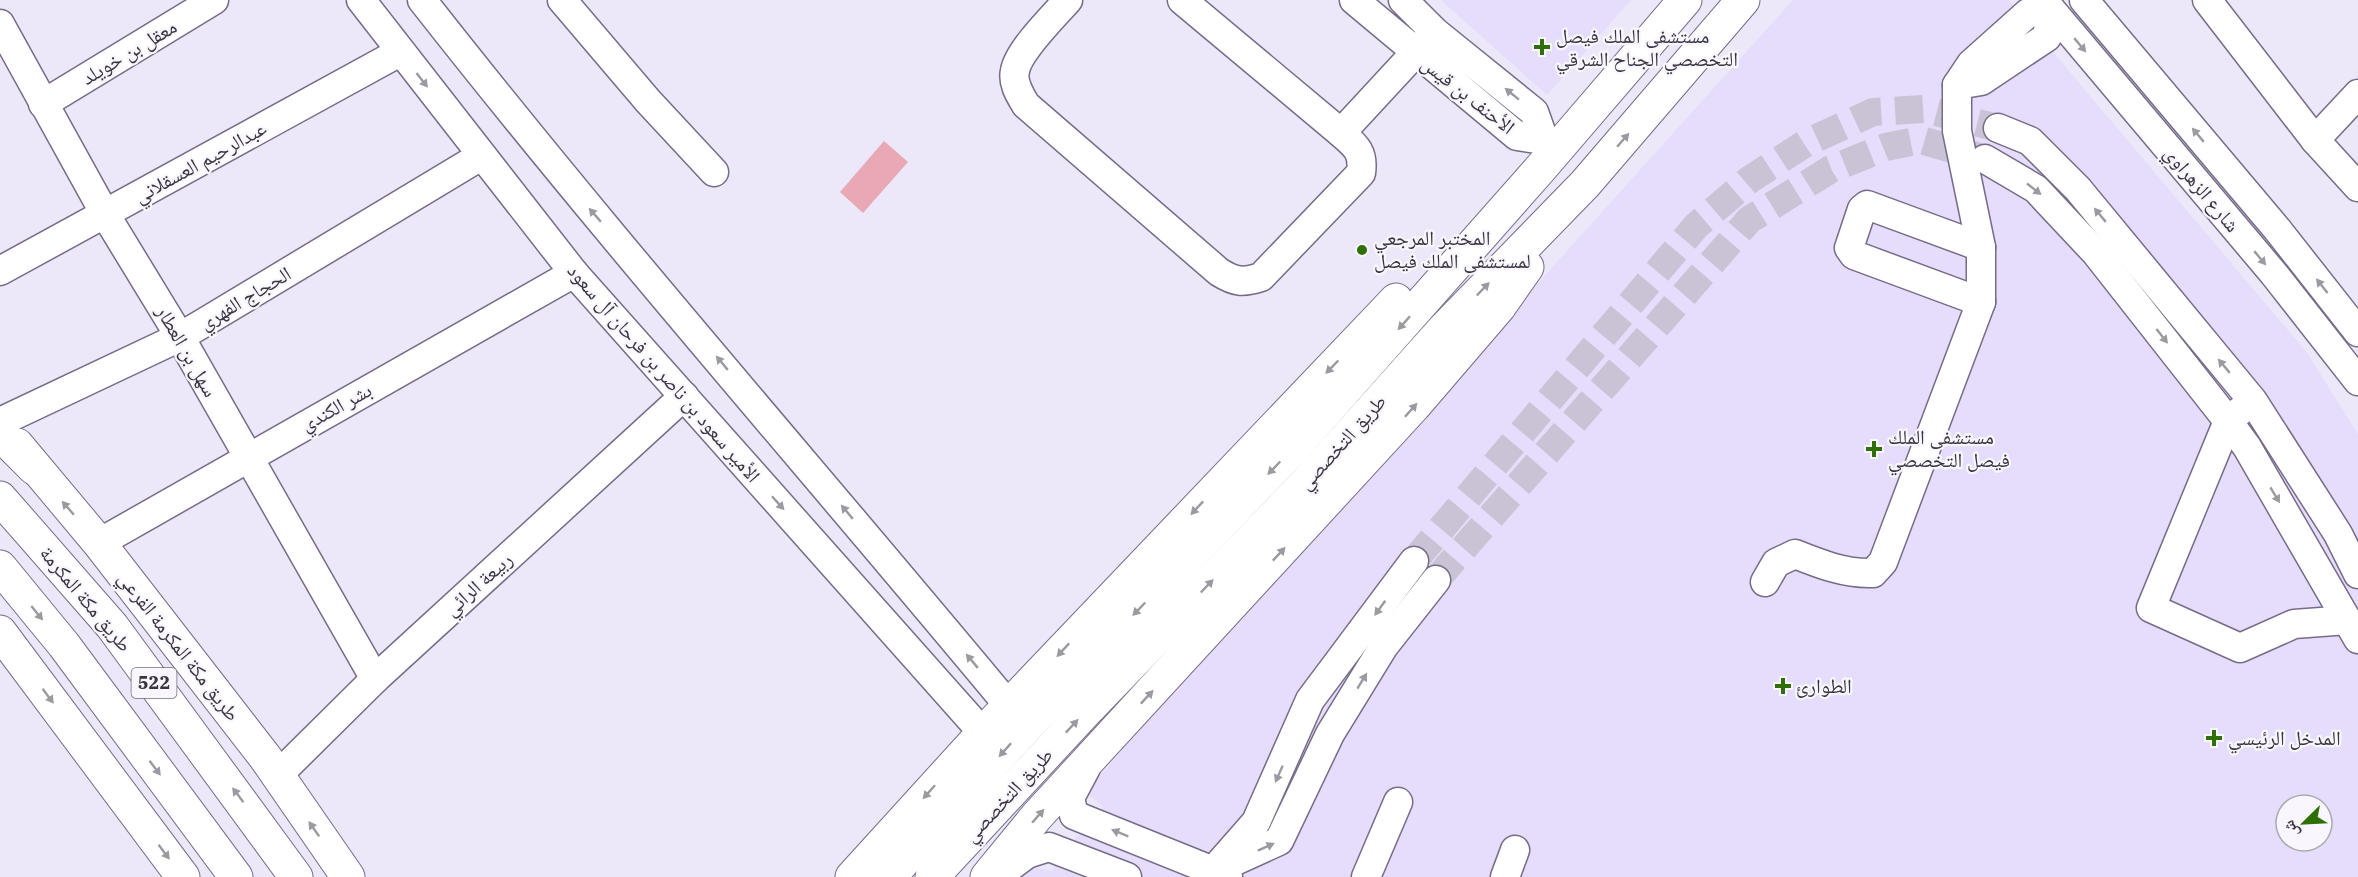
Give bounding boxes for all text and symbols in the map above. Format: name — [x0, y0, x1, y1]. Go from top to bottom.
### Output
street label: معقل بن خويلد — [76, 13, 181, 91]
place label: مستشفى الملك فيصل التخصصي الجناح الشرقي — [1556, 22, 1738, 75]
one-way arrow — [2074, 37, 2087, 53]
marker: مستشفى الملك فيصل التخصصي الجناح الشرقي — [1533, 38, 1551, 56]
street label: الأحنف بن قيس — [1416, 49, 1521, 140]
one-way arrow — [415, 72, 428, 88]
one-way arrow — [1504, 88, 1519, 101]
street label: عبدالرحيم العسقلاني — [129, 114, 272, 212]
one-way arrow — [2192, 128, 2205, 143]
one-way arrow — [1616, 133, 1629, 148]
street label: شارع الزهراوي — [2156, 140, 2246, 239]
one-way arrow — [2026, 183, 2042, 196]
one-way arrow — [588, 207, 602, 222]
one-way arrow — [2095, 208, 2107, 223]
place label: المختبر المرجعي لمستشفى الملك فيصل — [1374, 224, 1531, 274]
marker: المختبر المرجعي لمستشفى الملك فيصل — [1355, 243, 1369, 257]
one-way arrow — [2253, 250, 2266, 265]
street label: الأمير سعود بن ناصر بن فرحان آل سعود — [562, 258, 767, 488]
street label: الحجاج الفهري — [194, 260, 297, 338]
one-way arrow — [2315, 278, 2328, 294]
one-way arrow — [1476, 282, 1490, 297]
street label: سهل بن العطار — [150, 299, 225, 402]
one-way arrow — [1397, 315, 1411, 330]
one-way arrow — [2155, 329, 2167, 344]
one-way arrow — [715, 355, 728, 371]
one-way arrow — [2218, 358, 2231, 374]
one-way arrow — [1325, 360, 1339, 374]
street label: بشر الكندي — [295, 376, 378, 440]
street label: طريق التخصصي — [1291, 388, 1394, 497]
one-way arrow — [1404, 403, 1417, 418]
place label: مستشفى الملك فيصل التخصصي — [1888, 423, 2010, 476]
marker: مستشفى الملك فيصل التخصصي — [1865, 440, 1883, 458]
one-way arrow — [1268, 461, 1282, 475]
one-way arrow — [2270, 487, 2280, 504]
one-way arrow — [771, 495, 784, 510]
one-way arrow — [61, 500, 75, 515]
one-way arrow — [1190, 501, 1204, 516]
one-way arrow — [842, 504, 854, 519]
street label: طريق مكة المكرمة — [34, 540, 139, 657]
street label: ربيعة الرائي — [438, 546, 520, 624]
one-way arrow — [1272, 546, 1286, 561]
street label: طريق مكة المكرمة الفرعي — [110, 565, 247, 728]
one-way arrow — [1200, 578, 1214, 593]
one-way arrow — [1133, 601, 1147, 615]
one-way arrow — [1374, 601, 1386, 616]
one-way arrow — [30, 605, 43, 620]
one-way arrow — [1056, 642, 1070, 657]
one-way arrow — [966, 654, 979, 669]
road number: 522 — [132, 668, 176, 698]
place label: الطوارئ — [1796, 672, 1852, 699]
one-way arrow — [1356, 673, 1367, 689]
marker: الطوارئ — [1774, 677, 1792, 695]
one-way arrow — [41, 688, 54, 704]
one-way arrow — [1140, 690, 1154, 705]
one-way arrow — [1065, 719, 1079, 734]
place label: المدخل الرئيسي — [2228, 724, 2341, 754]
marker: المدخل الرئيسي — [2205, 729, 2223, 747]
street label: طريق التخصصي — [957, 742, 1061, 850]
one-way arrow — [999, 742, 1012, 757]
one-way arrow — [149, 759, 161, 775]
one-way arrow — [1274, 765, 1283, 782]
one-way arrow — [923, 784, 936, 799]
one-way arrow — [232, 788, 244, 804]
north arrow — [2274, 793, 2334, 853]
one-way arrow — [1031, 809, 1044, 824]
text: ش — [2278, 817, 2303, 841]
one-way arrow — [308, 822, 320, 838]
one-way arrow — [1111, 828, 1129, 837]
one-way arrow — [1257, 842, 1275, 852]
one-way arrow — [158, 845, 170, 860]

